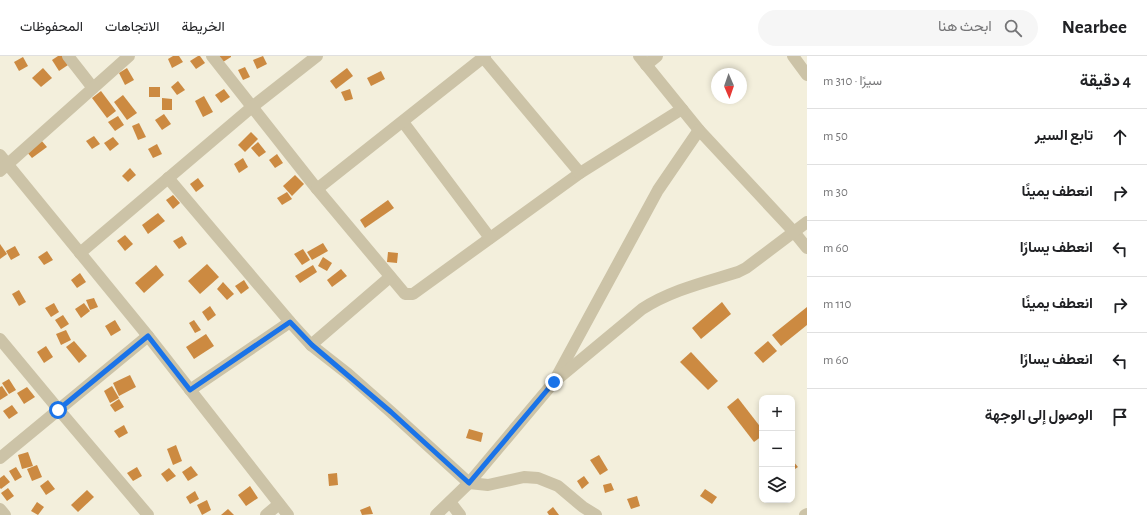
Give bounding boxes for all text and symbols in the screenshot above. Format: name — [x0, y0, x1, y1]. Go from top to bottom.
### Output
search box — [758, 10, 1038, 46]
icon: search — [1002, 17, 1024, 39]
text: Nearbee — [1062, 18, 1127, 37]
text: ابحث هنا — [938, 19, 992, 34]
text: المحفوظات — [20, 20, 83, 34]
text: الاتجاهات — [105, 20, 159, 34]
text: الخريطة — [181, 20, 225, 34]
north arrow — [711, 68, 747, 104]
text: 4 دقيقة — [1080, 72, 1131, 89]
text: سيرًا · 310 m — [823, 75, 882, 88]
icon: ahead — [1109, 126, 1131, 148]
text: تابع السير — [1035, 128, 1093, 143]
text: 50 m — [823, 130, 848, 143]
icon: right — [1109, 182, 1131, 204]
text: انعطف يمينًا — [1022, 184, 1093, 199]
text: 30 m — [823, 186, 848, 199]
icon: left — [1109, 238, 1131, 260]
text: انعطف يسارًا — [1020, 240, 1093, 255]
text: 60 m — [823, 242, 849, 255]
icon: right — [1109, 294, 1131, 316]
text: انعطف يمينًا — [1022, 296, 1093, 311]
text: 110 m — [823, 298, 851, 311]
icon: left — [1109, 350, 1131, 372]
text: انعطف يسارًا — [1020, 352, 1093, 367]
text: 60 m — [823, 354, 849, 367]
route end — [545, 373, 563, 391]
map controls — [759, 395, 795, 503]
button: + — [759, 395, 795, 431]
route start — [49, 401, 67, 419]
icon: arrive — [1109, 406, 1131, 428]
text: الوصول إلى الوجهة — [985, 408, 1093, 423]
button: − — [759, 431, 795, 467]
button: layers — [759, 467, 795, 503]

